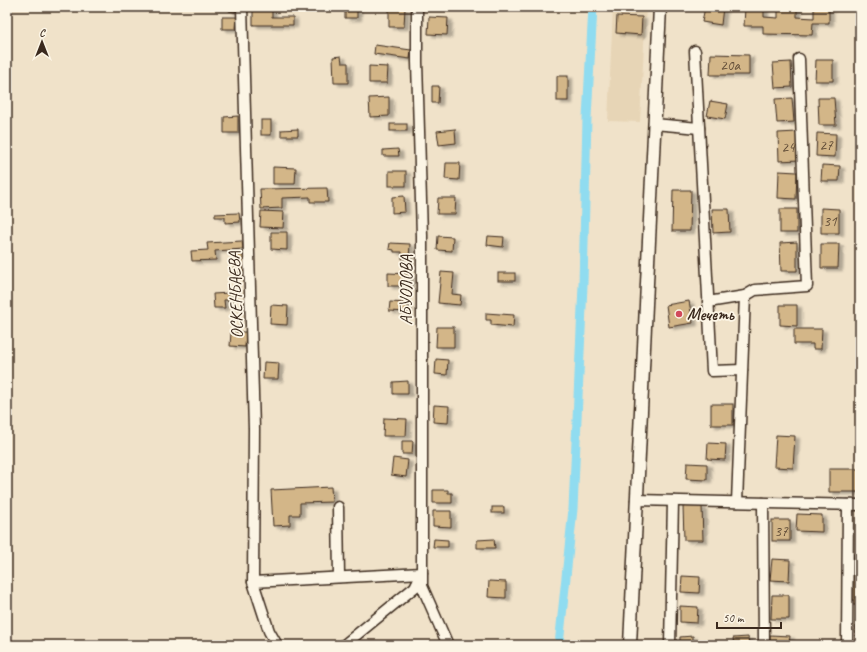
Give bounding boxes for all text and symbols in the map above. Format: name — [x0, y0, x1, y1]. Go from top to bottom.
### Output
north arrow — [22, 22, 62, 62]
text: С — [39, 25, 46, 39]
house number: 20а — [720, 56, 741, 75]
house number: 27 — [819, 136, 834, 155]
house number: 24 — [781, 138, 796, 157]
house number: 31 — [823, 212, 838, 231]
street label: ОСКЕНБАЕВА — [223, 251, 248, 339]
street label: АБУОЛОВА — [396, 255, 417, 325]
place label: Мечеть — [687, 304, 735, 325]
marker: Мечеть — [674, 309, 684, 319]
house number: 37 — [774, 522, 789, 541]
scale bar — [717, 604, 781, 630]
text: 50 m — [723, 610, 745, 626]

